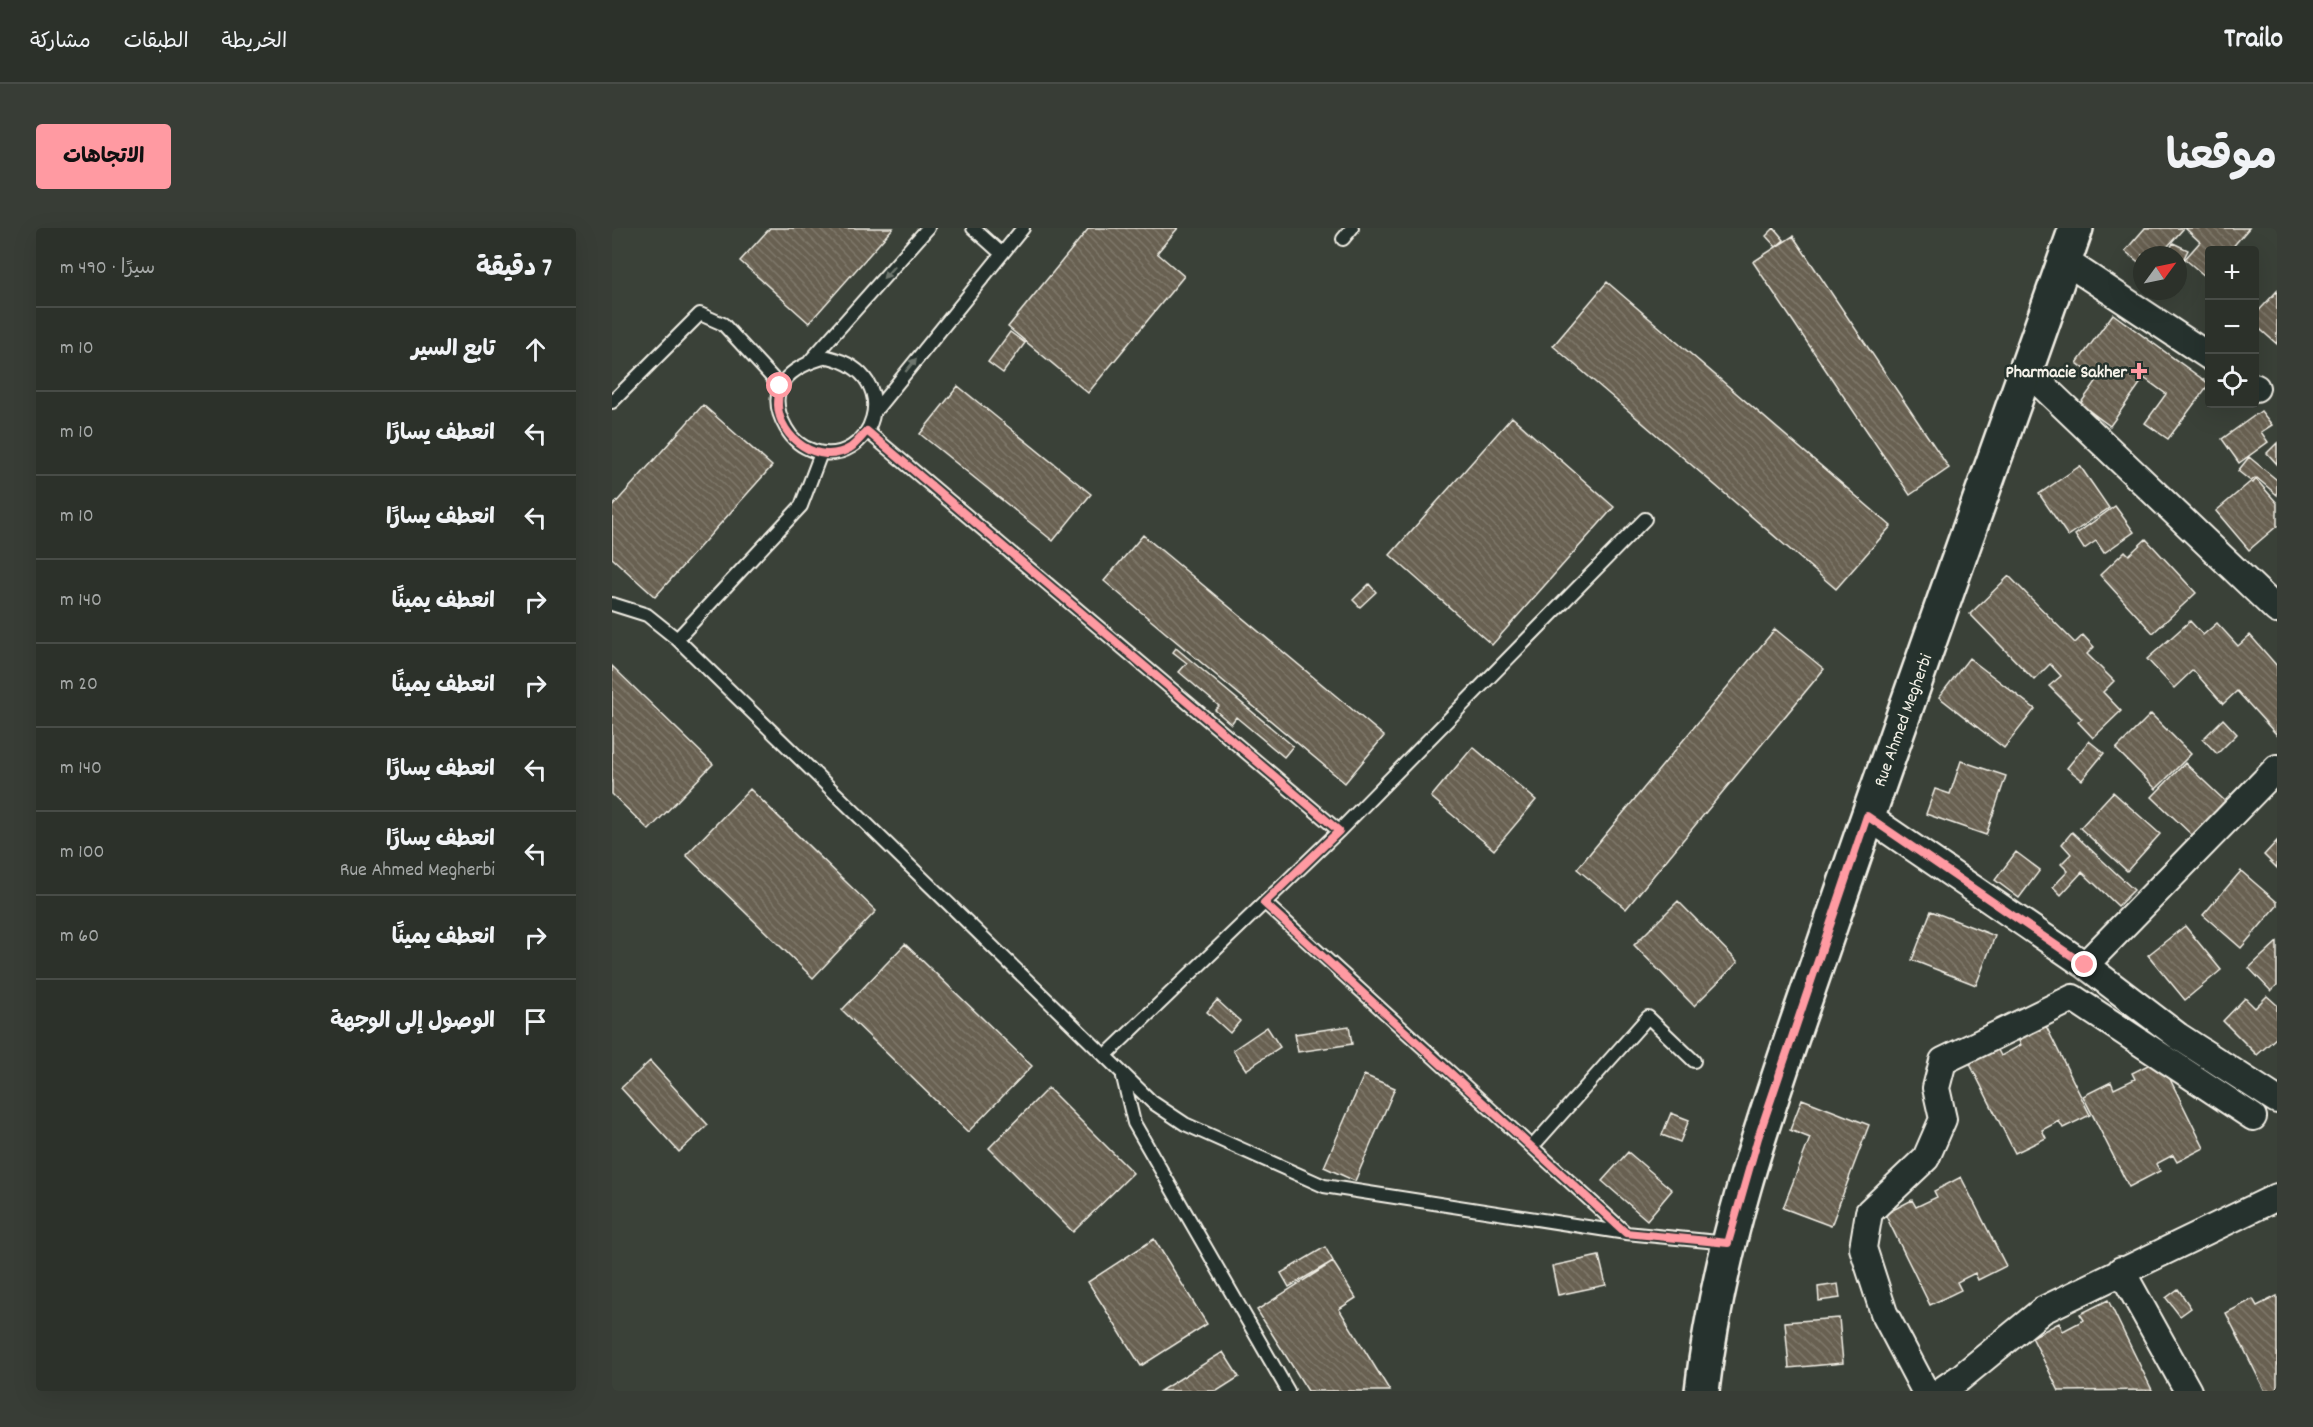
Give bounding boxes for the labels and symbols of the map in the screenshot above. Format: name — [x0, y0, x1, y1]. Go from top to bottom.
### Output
north arrow — [2133, 246, 2187, 300]
one-way arrow — [882, 264, 896, 279]
one-way arrow — [904, 357, 917, 373]
place label: Pharmacie Sakher — [2005, 361, 2127, 386]
marker: Pharmacie Sakher — [2132, 364, 2146, 378]
route start — [766, 372, 792, 398]
street label: Rue Ahmed Megherbi — [1869, 651, 1940, 791]
route end — [2071, 951, 2097, 977]

